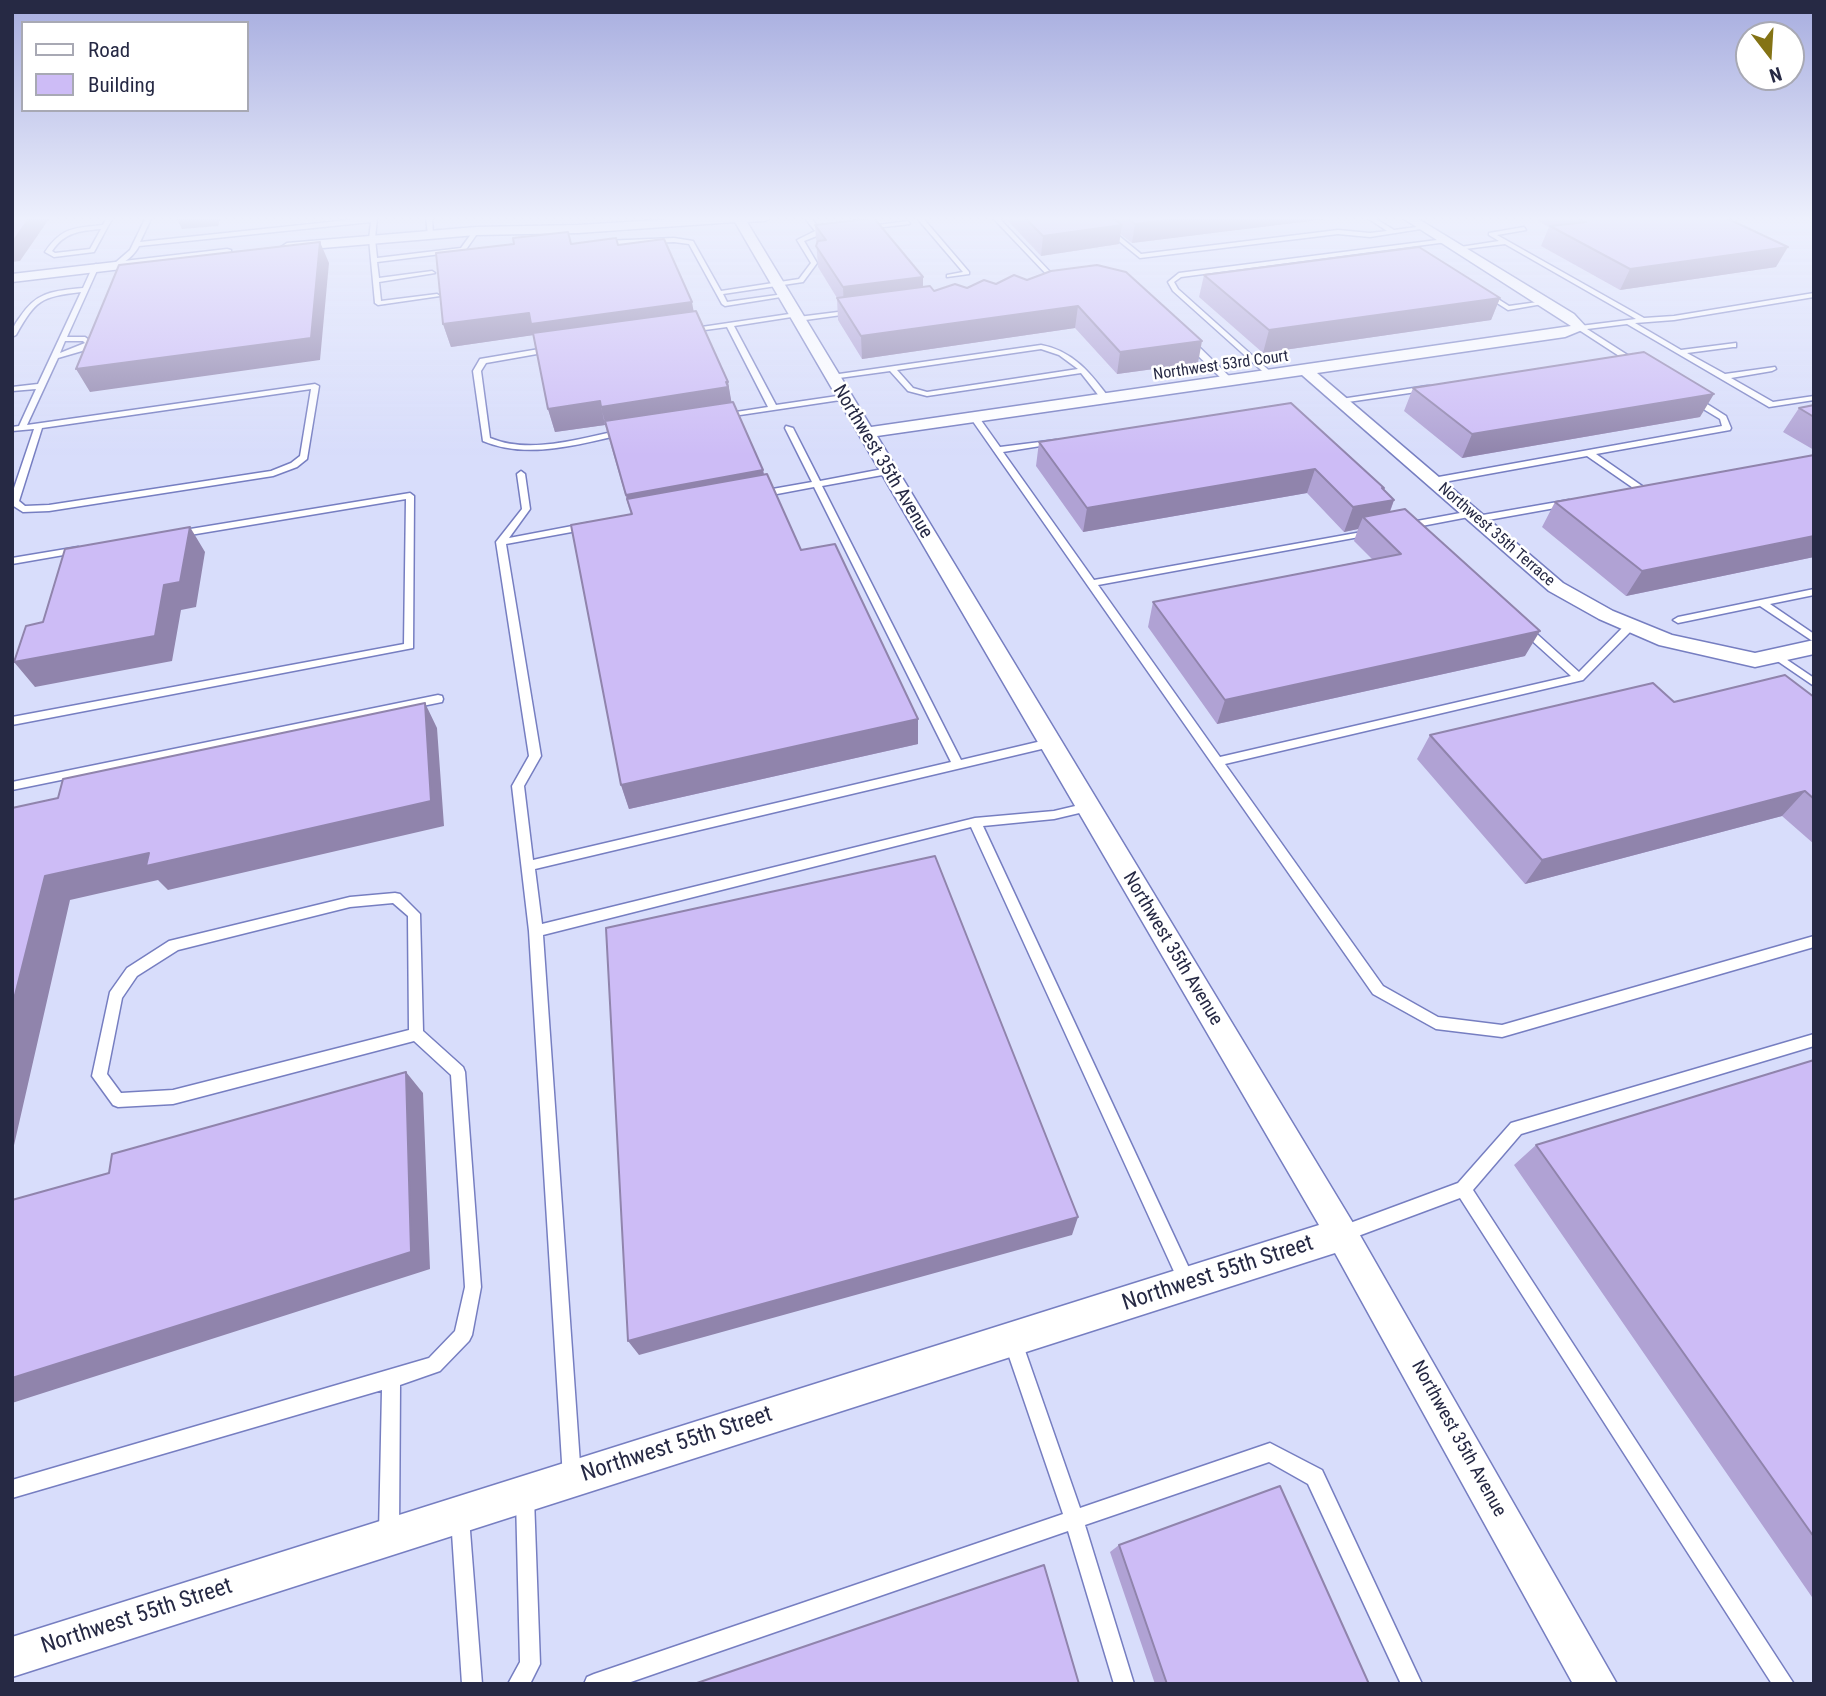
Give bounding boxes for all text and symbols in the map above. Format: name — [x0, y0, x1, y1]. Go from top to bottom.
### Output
legend — [21, 21, 248, 112]
north arrow — [1735, 21, 1805, 91]
text: Road — [88, 38, 130, 62]
text: N — [1767, 62, 1785, 87]
text: Building — [88, 73, 155, 97]
street label: Northwest 53rd Court — [1152, 347, 1290, 385]
street label: Northwest 35th Avenue — [827, 381, 937, 543]
street label: Northwest 35th Terrace — [1434, 479, 1558, 591]
street label: Northwest 35th Avenue — [1117, 868, 1227, 1030]
street label: Northwest 55th Street — [1119, 1230, 1317, 1318]
street label: Northwest 35th Avenue — [1406, 1357, 1510, 1521]
street label: Northwest 55th Street — [578, 1401, 776, 1489]
street label: Northwest 55th Street — [38, 1573, 236, 1661]

